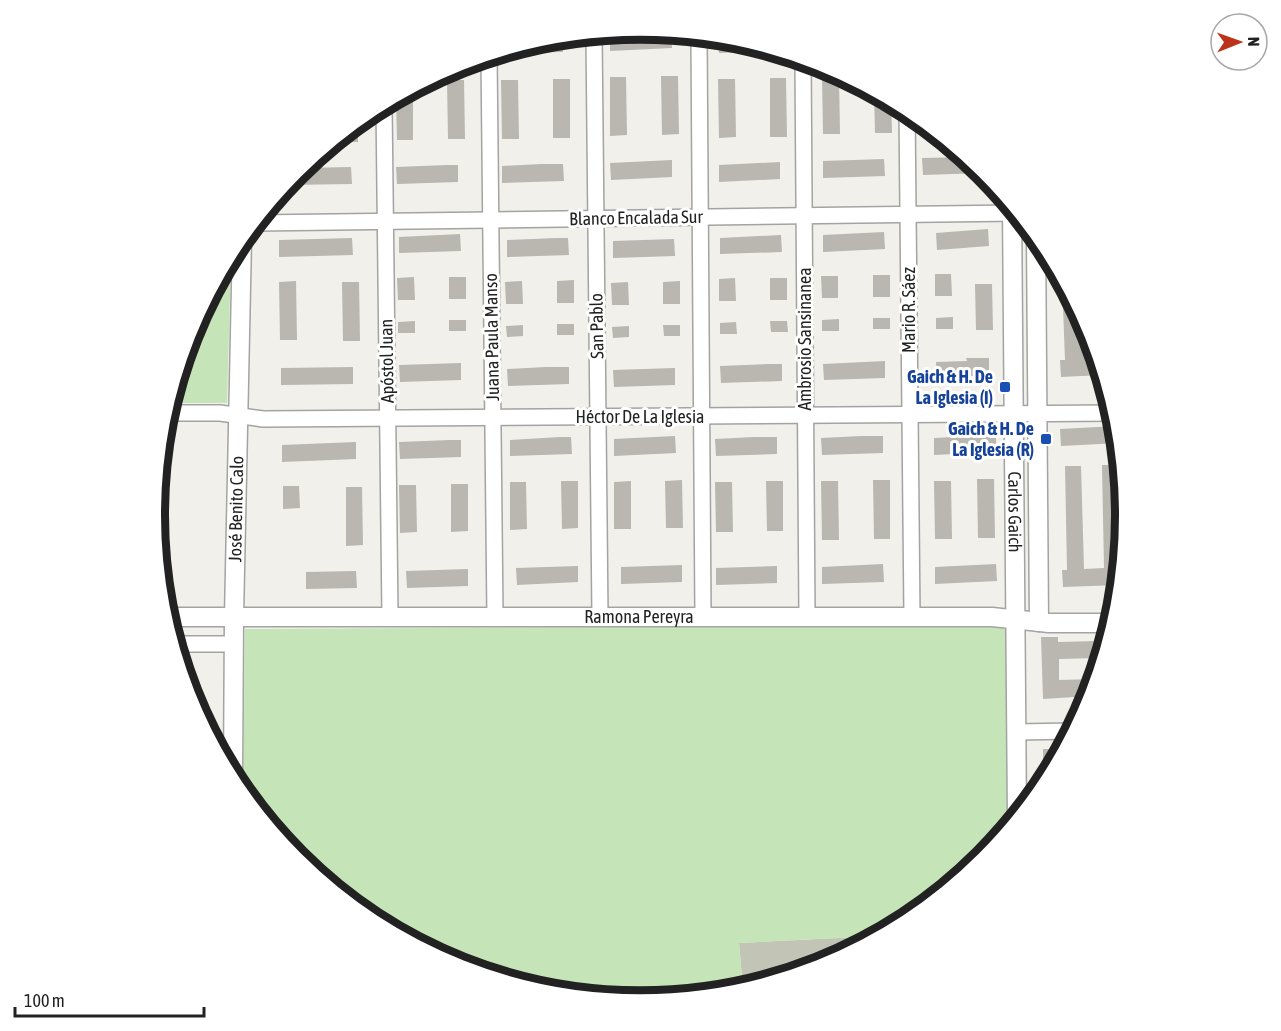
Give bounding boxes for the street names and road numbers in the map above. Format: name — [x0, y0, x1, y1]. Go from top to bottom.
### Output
street label: Blanco Encalada Sur — [569, 206, 704, 229]
street label: Mario R. Sáez — [898, 266, 919, 353]
street label: Ambrosio Sansinanea — [794, 267, 815, 411]
street label: Juana Paula Manso — [480, 273, 503, 401]
street label: San Pablo — [585, 293, 608, 359]
street label: Apóstol Juan — [375, 319, 398, 403]
street label: Héctor De La Iglesia — [576, 406, 704, 427]
street label: José Benito Calo — [224, 456, 247, 562]
street label: Carlos Gaich — [1004, 471, 1026, 553]
street label: Ramona Pereyra — [584, 606, 694, 627]

